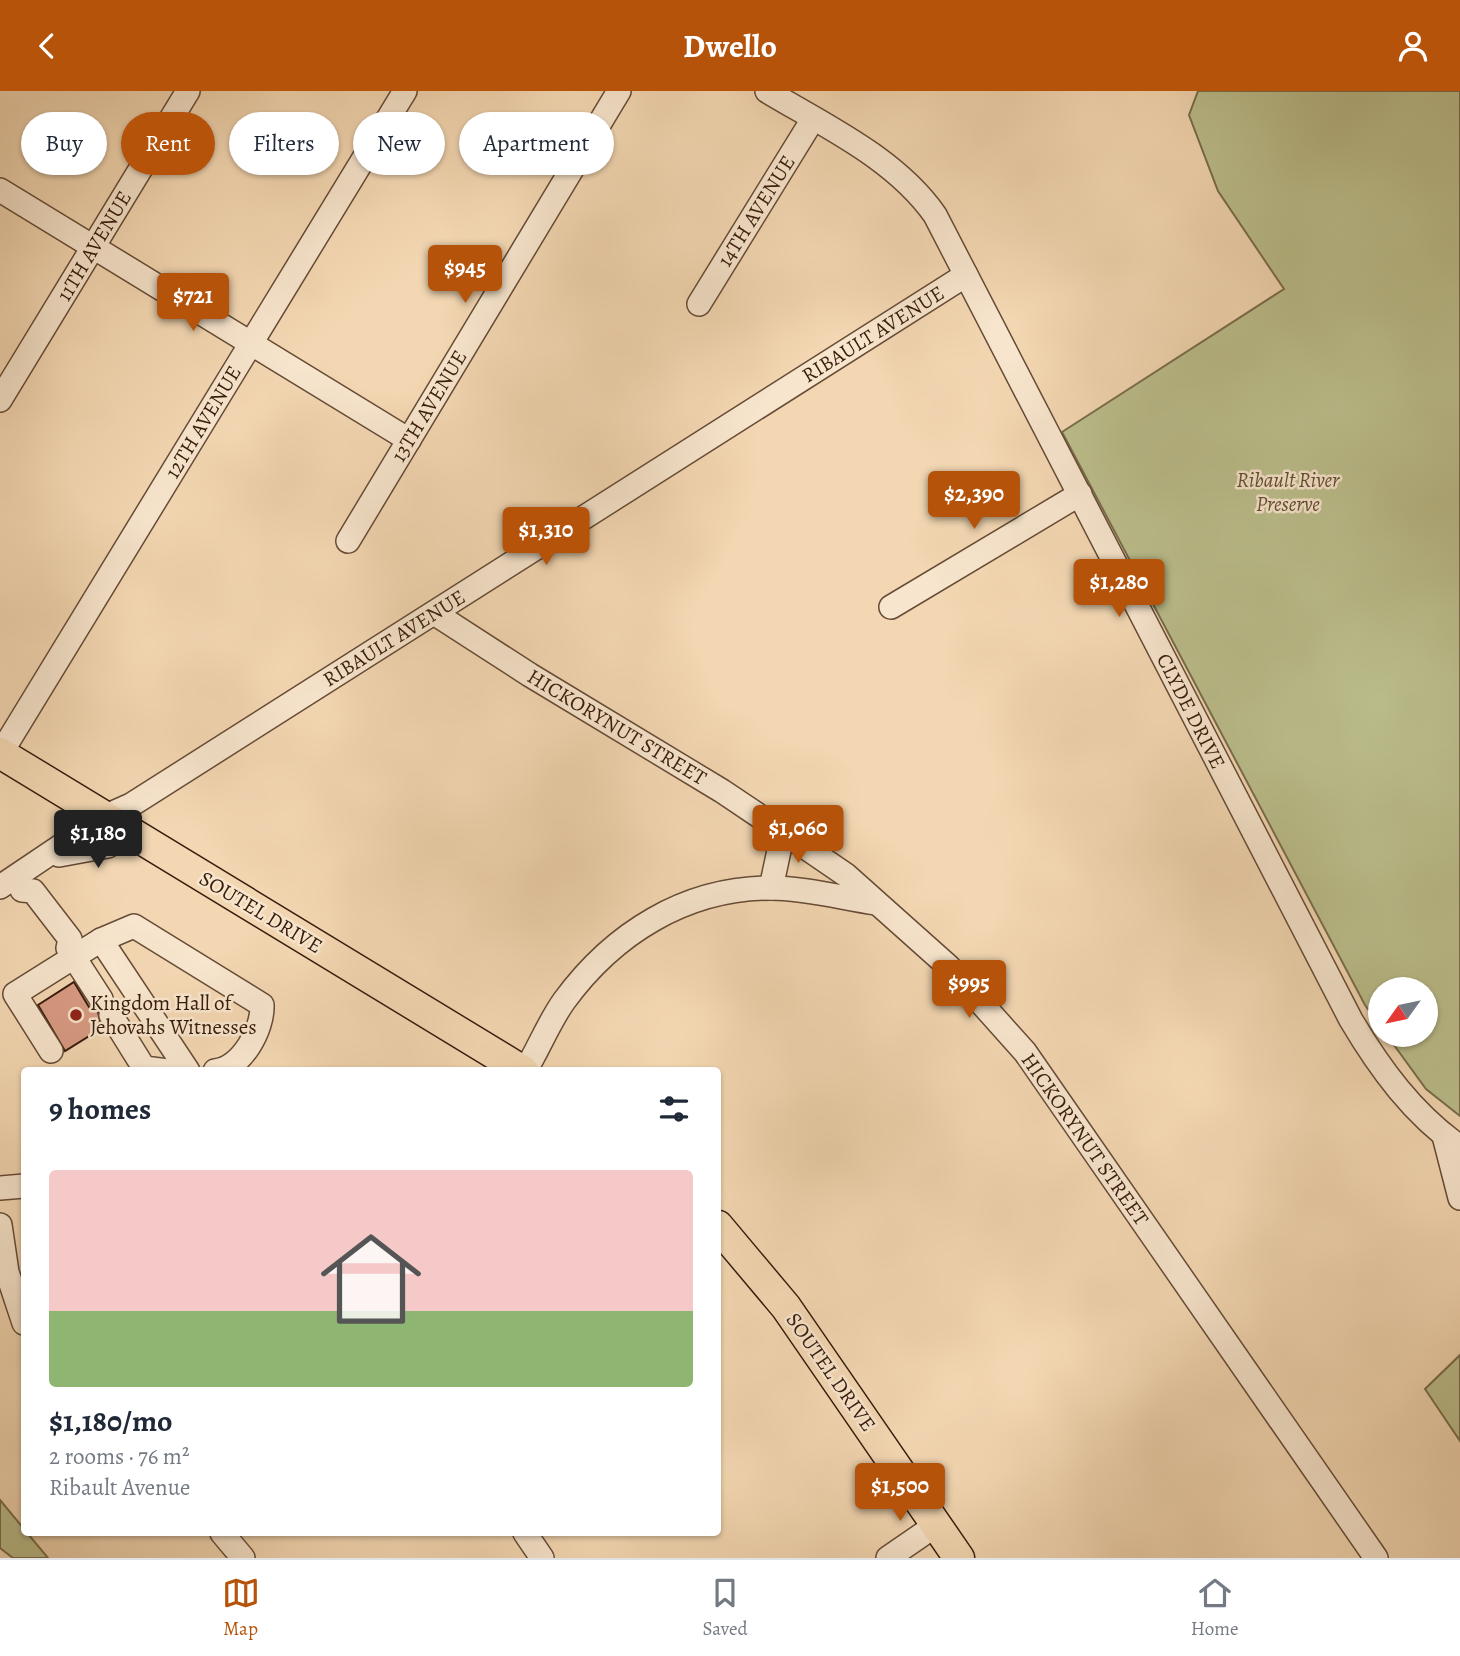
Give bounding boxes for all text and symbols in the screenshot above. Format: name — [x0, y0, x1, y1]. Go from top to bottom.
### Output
text: Dwello — [683, 24, 777, 68]
icon: back — [28, 27, 66, 65]
icon: person — [1394, 27, 1432, 65]
chip: Buy — [21, 112, 107, 175]
chip: Rent — [121, 112, 215, 175]
chip: Filters — [229, 112, 339, 175]
chip: New — [353, 112, 445, 175]
chip: Apartment — [459, 112, 614, 175]
street label: 14TH AVENUE — [711, 150, 801, 272]
street label: 11TH AVENUE — [50, 186, 138, 306]
pin: $945 — [424, 245, 506, 305]
text: $945 — [444, 252, 486, 283]
pin: $721 — [152, 273, 234, 333]
street label: RIBAULT AVENUE — [796, 279, 950, 389]
text: $721 — [173, 280, 213, 311]
street label: 13TH AVENUE — [385, 345, 473, 467]
street label: 12TH AVENUE — [158, 360, 248, 484]
park label: Ribault River Preserve — [1237, 466, 1340, 518]
pin: $2,390 — [917, 471, 1031, 531]
text: $2,390 — [944, 478, 1004, 509]
pin: $1,310 — [489, 507, 603, 567]
text: $1,310 — [519, 514, 573, 545]
pin: $1,280 — [1062, 559, 1176, 619]
text: $1,280 — [1090, 566, 1148, 597]
street label: RIBAULT AVENUE — [317, 583, 471, 693]
street label: CLYDE DRIVE — [1150, 649, 1232, 773]
street label: HICKORYNUT STREET — [522, 662, 712, 792]
pin: $1,060 — [741, 805, 855, 865]
pin: $1,180 — [41, 811, 155, 870]
text: $1,060 — [768, 812, 828, 843]
text: $1,180 — [70, 817, 126, 848]
street label: SOUTEL DRIVE — [194, 864, 328, 960]
pin: $995 — [928, 961, 1010, 1020]
text: $995 — [948, 967, 990, 998]
north arrow — [1368, 977, 1438, 1047]
map controls — [1368, 977, 1438, 1047]
place label: Kingdom Hall of Jehovahs Witnesses — [90, 989, 257, 1041]
marker: Kingdom Hall of Jehovahs Witnesses — [68, 1007, 84, 1023]
street label: HICKORYNUT STREET — [1015, 1047, 1155, 1231]
text: 9 homes — [49, 1089, 151, 1129]
icon: filters — [655, 1090, 693, 1128]
icon: home — [308, 1216, 434, 1342]
street label: SOUTEL DRIVE — [780, 1307, 882, 1437]
text: $1,180/mo — [49, 1401, 173, 1441]
text: 2 rooms · 76 m² — [49, 1441, 190, 1472]
pin: $1,500 — [843, 1463, 957, 1523]
text: $1,500 — [871, 1470, 929, 1501]
text: Ribault Avenue — [49, 1472, 190, 1503]
tab: Map — [222, 1574, 260, 1642]
tab: Saved — [703, 1574, 748, 1642]
tab: Home — [1191, 1574, 1238, 1642]

